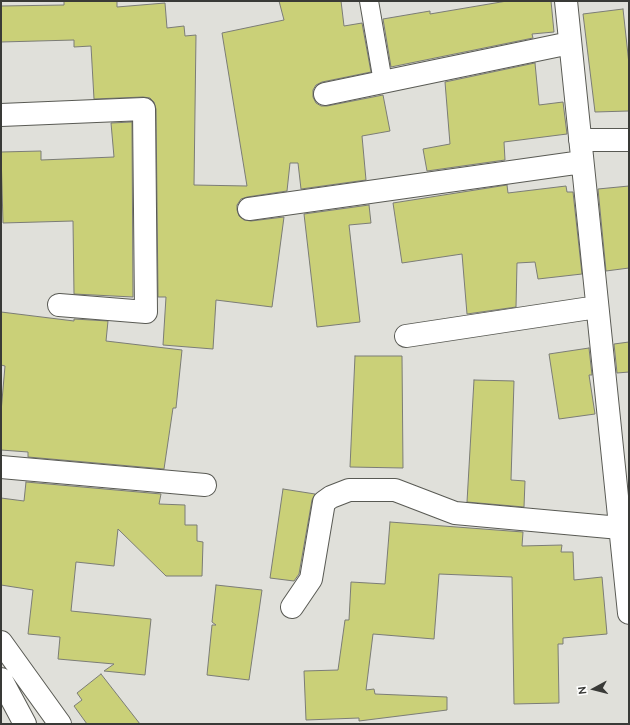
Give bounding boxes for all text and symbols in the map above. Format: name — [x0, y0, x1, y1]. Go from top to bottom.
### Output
north arrow — [574, 669, 614, 709]
text: N — [576, 686, 589, 695]

